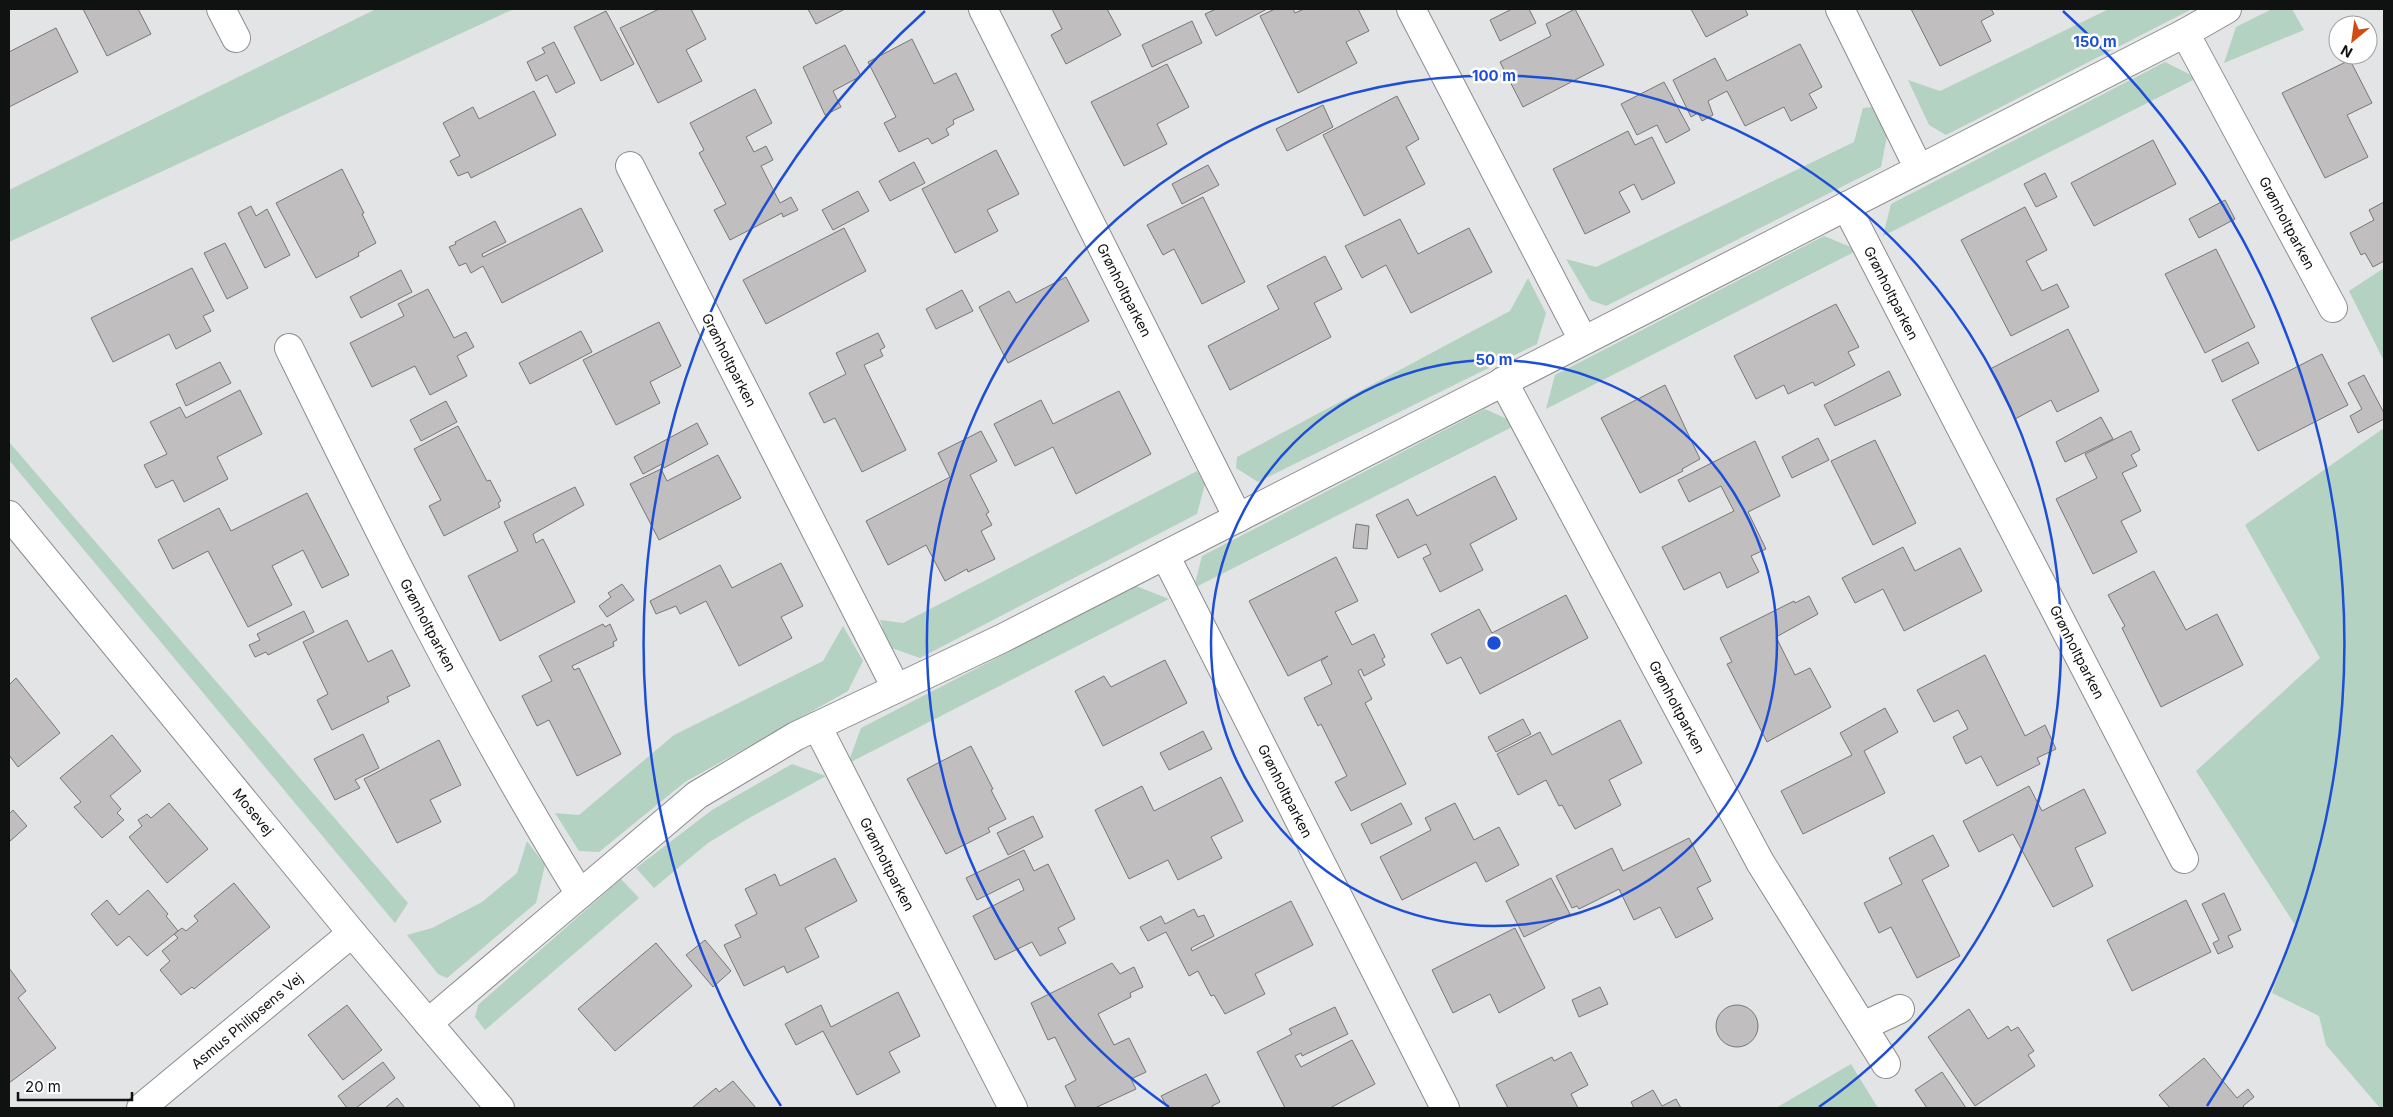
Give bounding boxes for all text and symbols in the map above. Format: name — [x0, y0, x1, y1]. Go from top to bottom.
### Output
north arrow — [2328, 15, 2378, 65]
text: 150 m — [2073, 32, 2117, 51]
text: N — [2338, 42, 2355, 62]
text: 100 m — [1472, 66, 1516, 85]
street label: Grønholtparken — [2256, 173, 2319, 272]
street label: Grønholtparken — [1094, 240, 1155, 339]
street label: Grønholtparken — [1861, 243, 1922, 342]
street label: Grønholtparken — [699, 310, 760, 409]
text: 50 m — [1476, 350, 1512, 369]
street label: Grønholtparken — [397, 575, 460, 674]
street label: Grønholtparken — [2047, 602, 2108, 701]
centre of rings — [1485, 634, 1503, 652]
street label: Grønholtparken — [1646, 657, 1709, 756]
street label: Grønholtparken — [1255, 741, 1316, 840]
street label: Mosevej — [229, 785, 277, 839]
street label: Grønholtparken — [857, 814, 918, 913]
street label: Asmus Philipsens Vej — [187, 969, 306, 1072]
scale bar — [18, 1070, 131, 1102]
text: 20 m — [25, 1077, 61, 1096]

